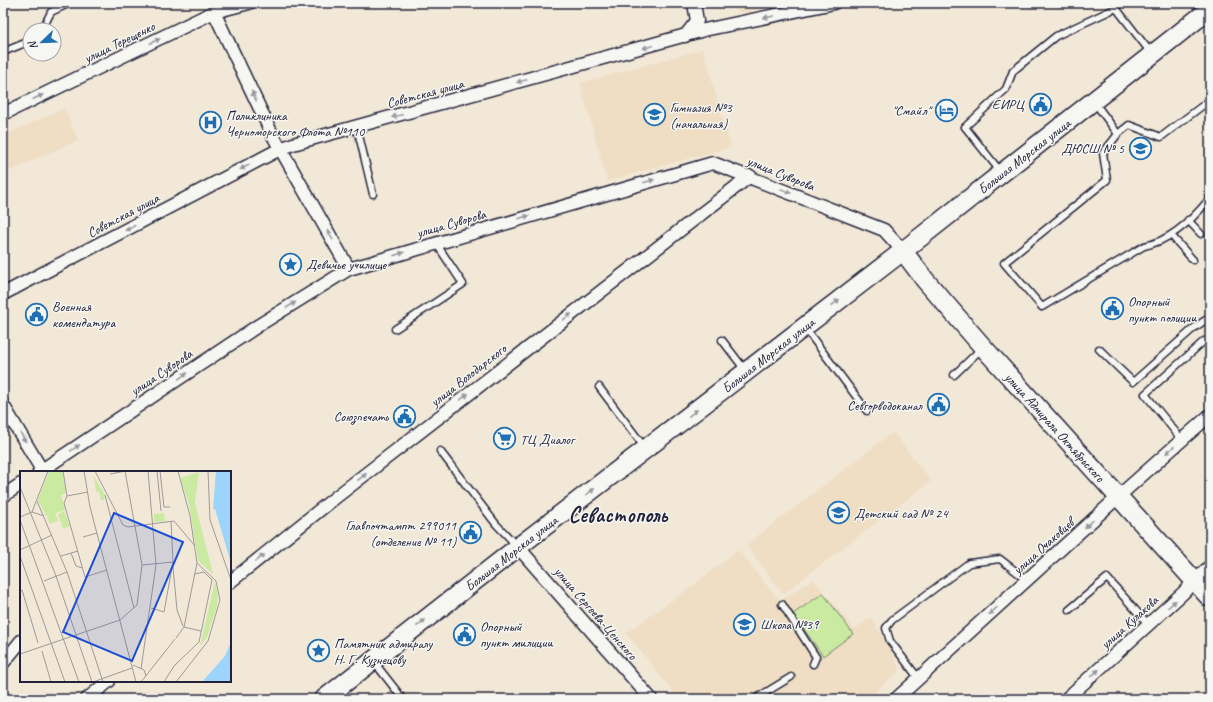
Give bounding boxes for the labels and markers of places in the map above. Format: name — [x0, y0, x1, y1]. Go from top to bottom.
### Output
public building icon: ЕИРЦ — [1027, 91, 1053, 117]
place label: ЕИРЦ — [992, 96, 1026, 113]
hotel icon: "Смайл" — [933, 97, 959, 123]
place label: Гимназия №3 (начальная) — [670, 99, 733, 132]
school or university icon: Гимназия №3 (начальная) — [642, 102, 668, 128]
place label: "Смайл" — [892, 102, 933, 119]
place label: Поликлиника Черноморского Флота №110 — [226, 107, 366, 140]
hospital icon: Поликлиника Черноморского Флота №110 — [198, 110, 224, 136]
school or university icon: ДЮСШ № 5 — [1127, 135, 1153, 161]
place label: ДЮСШ № 5 — [1061, 140, 1125, 157]
place icon: Девичье училище — [278, 251, 304, 277]
place label: Девичье училище — [306, 256, 388, 273]
place label: Опорный пункт полиции — [1128, 293, 1197, 326]
public building icon: Опорный пункт полиции — [1100, 296, 1126, 322]
place label: Военная комендатура — [52, 298, 116, 331]
public building icon: Военная комендатура — [23, 301, 49, 327]
public building icon: Севгорводоканал — [925, 392, 951, 418]
place label: Севгорводоканал — [847, 397, 923, 414]
public building icon: Союзпечать — [391, 403, 417, 429]
place label: Союзпечать — [334, 408, 389, 425]
supermarket icon: ТЦ Диалог — [492, 426, 518, 452]
place label: ТЦ Диалог — [520, 431, 576, 448]
school or university icon: Детский сад № 24 — [825, 500, 851, 526]
place label: Детский сад № 24 — [854, 505, 949, 522]
place label: Главпочтампт 299011 (отделение № 11) — [346, 517, 457, 550]
public building icon: Главпочтампт 299011 (отделение № 11) — [458, 520, 484, 546]
school or university icon: Школа №39 — [731, 611, 757, 637]
place label: Школа №39 — [760, 616, 820, 633]
place label: Опорный пункт милиции — [480, 618, 553, 651]
public building icon: Опорный пункт милиции — [452, 621, 478, 647]
place label: Памятник адмиралу Н. Г. Кузнецову — [334, 635, 433, 668]
place icon: Памятник адмиралу Н. Г. Кузнецову — [306, 638, 332, 664]

